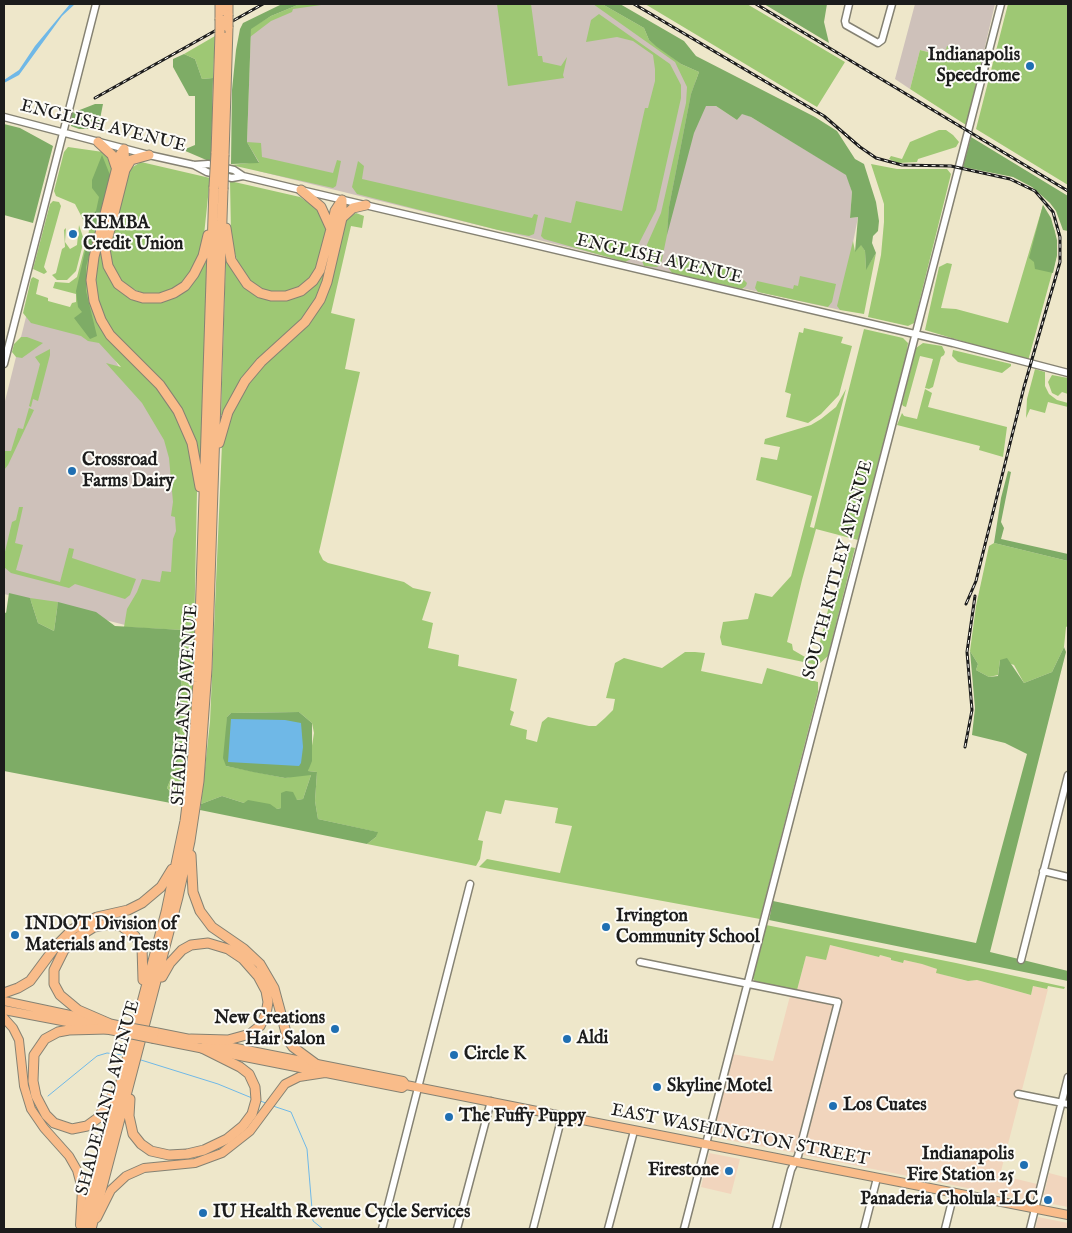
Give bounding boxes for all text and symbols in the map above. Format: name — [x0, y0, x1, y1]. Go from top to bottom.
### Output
place label: Indianapolis Speedrome — [928, 45, 1020, 88]
marker: Indianapolis Speedrome — [1024, 60, 1036, 72]
street label: ENGLISH AVENUE — [18, 96, 188, 158]
place label: KEMBA Credit Union — [83, 213, 183, 255]
marker: KEMBA Credit Union — [67, 228, 79, 240]
street label: ENGLISH AVENUE — [574, 230, 744, 290]
place label: Crossroad Farms Dairy — [82, 450, 174, 492]
street label: SOUTH KITLEY AVENUE — [799, 458, 879, 682]
marker: Crossroad Farms Dairy — [66, 465, 78, 477]
street label: SHADELAND AVENUE — [168, 604, 204, 806]
place label: Irvington Community School — [616, 906, 760, 949]
place label: INDOT Division of Materials and Tests — [25, 914, 177, 956]
marker: Irvington Community School — [600, 921, 612, 933]
marker: INDOT Division of Materials and Tests — [9, 929, 21, 941]
street label: SHADELAND AVENUE — [73, 998, 145, 1198]
place label: New Creations Hair Salon — [214, 1008, 325, 1050]
marker: New Creations Hair Salon — [329, 1023, 341, 1035]
place label: Aldi — [577, 1028, 608, 1050]
marker: Aldi — [561, 1033, 573, 1045]
place label: Circle K — [464, 1044, 526, 1066]
marker: Circle K — [448, 1049, 460, 1061]
place label: Skyline Motel — [667, 1076, 772, 1098]
marker: Skyline Motel — [651, 1081, 663, 1093]
place label: Los Cuates — [843, 1095, 927, 1117]
street label: EAST WASHINGTON STREET — [609, 1100, 871, 1172]
marker: Los Cuates — [827, 1100, 839, 1112]
place label: The Fuffy Puppy — [459, 1106, 586, 1128]
marker: The Fuffy Puppy — [443, 1111, 455, 1123]
place label: Indianapolis Fire Station 25 — [907, 1144, 1014, 1186]
marker: Indianapolis Fire Station 25 — [1018, 1159, 1030, 1171]
place label: Firestone — [648, 1160, 719, 1182]
marker: Firestone — [723, 1165, 735, 1177]
place label: Panaderia Cholula LLC — [860, 1189, 1038, 1211]
marker: Panaderia Cholula LLC — [1042, 1194, 1054, 1206]
place label: IU Health Revenue Cycle Services — [213, 1202, 470, 1224]
marker: IU Health Revenue Cycle Services — [197, 1207, 209, 1219]

